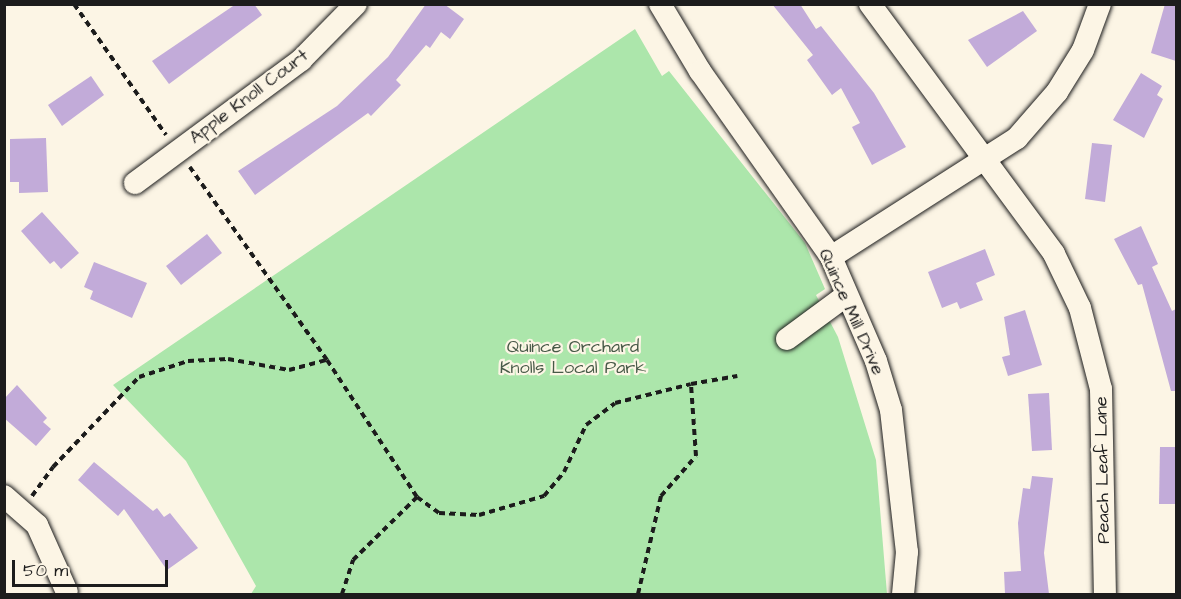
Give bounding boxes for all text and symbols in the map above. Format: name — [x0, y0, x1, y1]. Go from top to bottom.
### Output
street label: Apple Knoll Court — [185, 45, 313, 149]
street label: Quince Mill Drive — [813, 246, 889, 378]
park label: Quince Orchard Knolls Local Park — [500, 337, 646, 380]
street label: Peach Leaf Lane — [1091, 396, 1115, 544]
scale bar — [15, 548, 171, 586]
text: 50 m — [23, 558, 68, 583]

